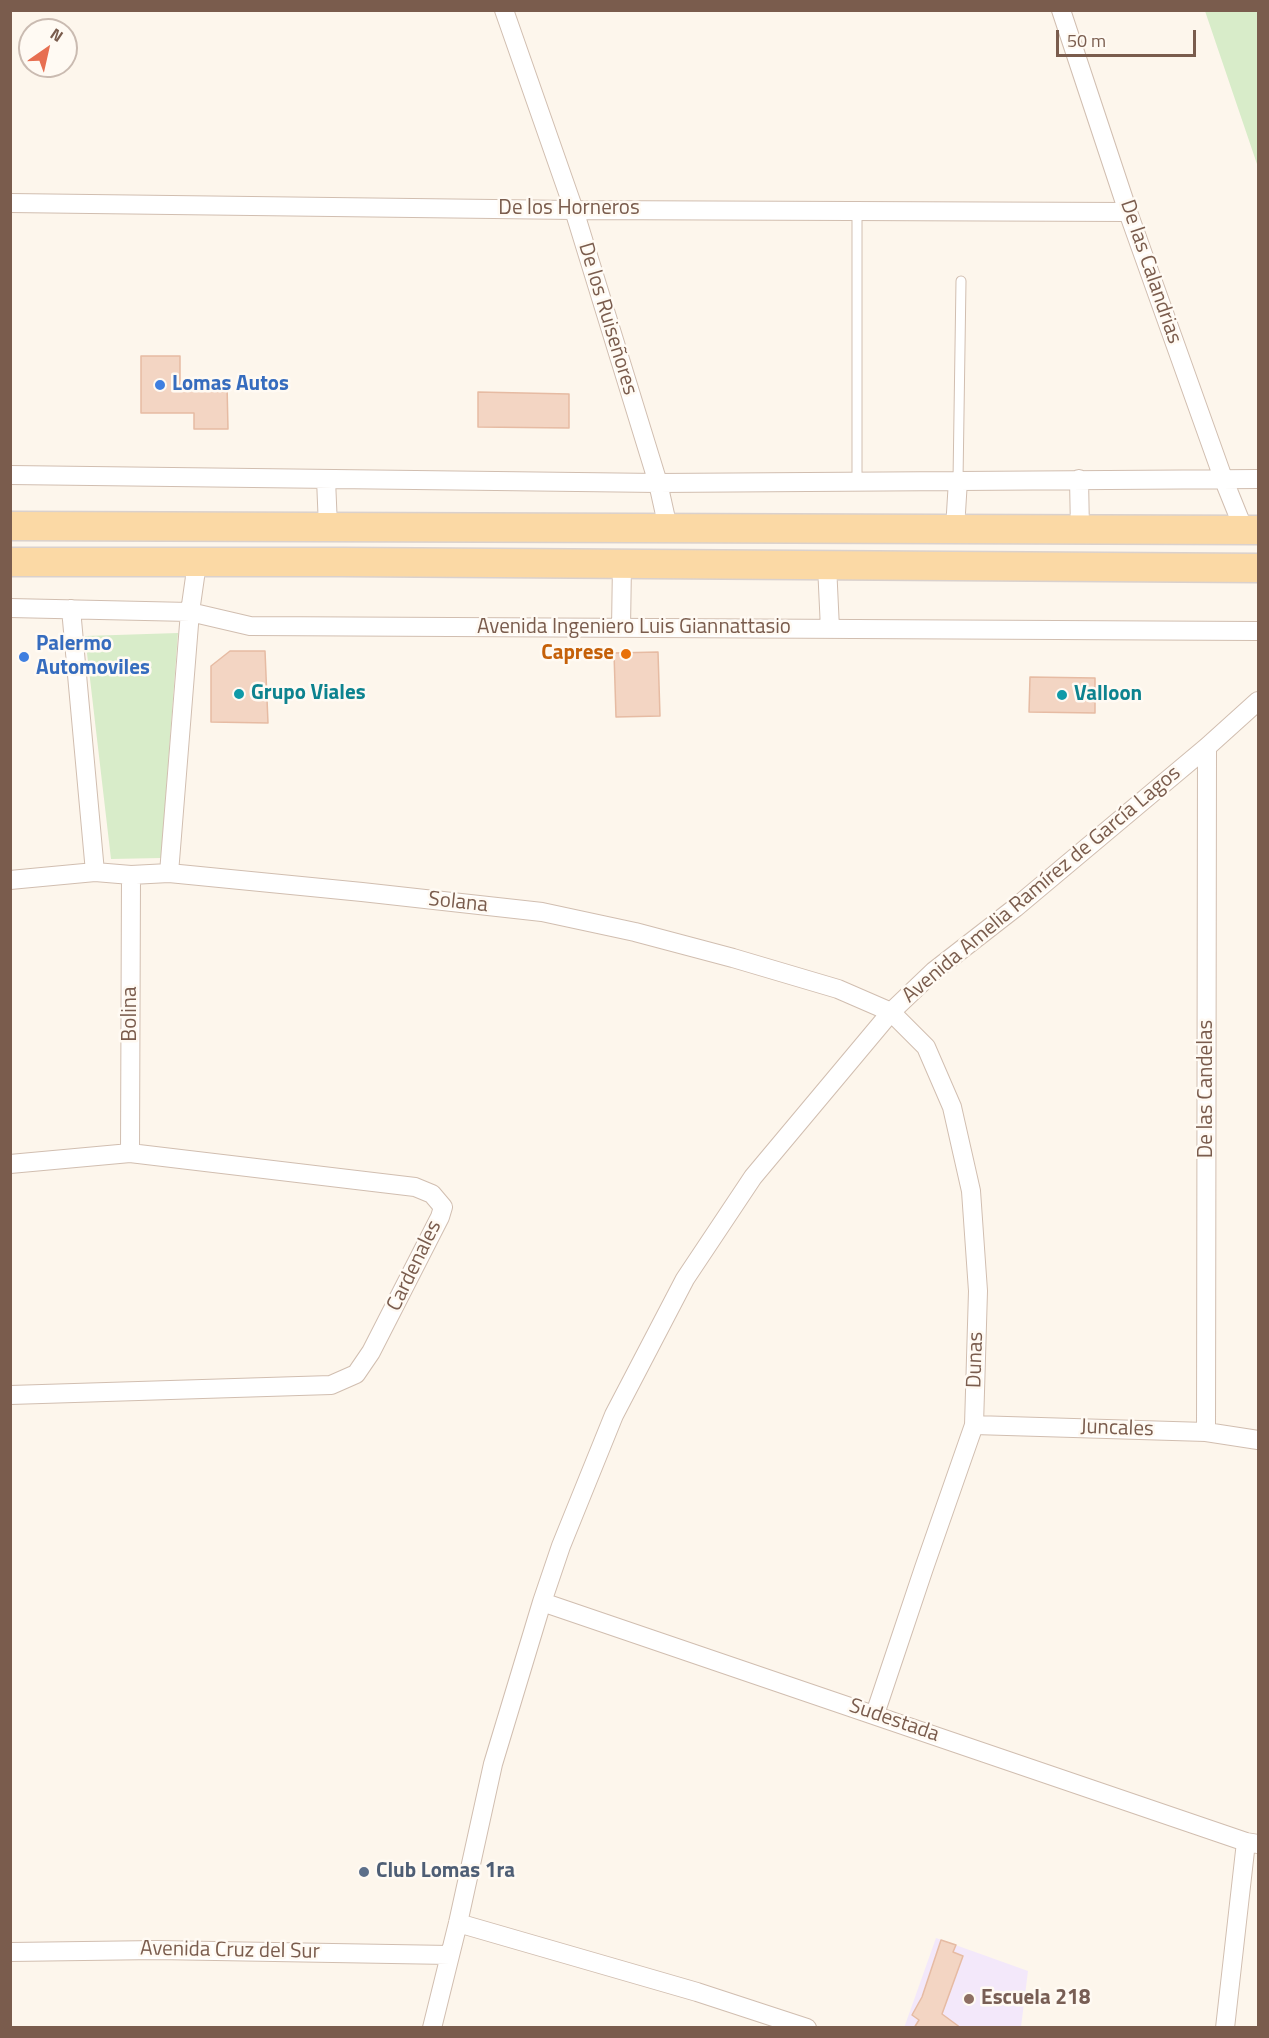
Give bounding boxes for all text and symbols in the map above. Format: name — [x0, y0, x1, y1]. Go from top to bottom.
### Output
north arrow — [18, 18, 78, 78]
scale bar — [1059, 18, 1198, 56]
text: N — [46, 22, 68, 48]
text: 50 m — [1067, 27, 1106, 54]
street label: De los Horneros — [498, 196, 640, 222]
street label: De las Calandrias — [1114, 197, 1186, 347]
street label: De los Ruiseñores — [572, 240, 642, 398]
place label: Lomas Autos — [172, 372, 289, 398]
marker: Lomas Autos — [153, 378, 167, 392]
street label: Avenida Ingeniero Luis Giannattasio — [477, 615, 791, 641]
place label: Palermo Automoviles — [36, 632, 150, 682]
place label: Caprese — [541, 641, 614, 667]
marker: Caprese — [619, 647, 633, 661]
marker: Palermo Automoviles — [17, 650, 31, 664]
place label: Grupo Viales — [251, 681, 366, 707]
place label: Valloon — [1074, 682, 1142, 708]
marker: Grupo Viales — [232, 687, 246, 701]
marker: Valloon — [1055, 688, 1069, 702]
street label: Avenida Amelia Ramírez de García Lagos — [898, 761, 1186, 1009]
street label: Solana — [427, 887, 489, 919]
street label: Bolina — [118, 986, 144, 1042]
street label: De las Candelas — [1194, 1020, 1220, 1158]
street label: Cardenales — [382, 1217, 448, 1315]
street label: Dunas — [962, 1331, 990, 1389]
street label: Juncales — [1080, 1415, 1154, 1443]
street label: Sudestada — [846, 1694, 942, 1748]
place label: Club Lomas 1ra — [376, 1859, 515, 1885]
marker: Club Lomas 1ra — [357, 1865, 371, 1879]
street label: Avenida Cruz del Sur — [140, 1937, 320, 1965]
place label: Escuela 218 — [981, 1986, 1091, 2012]
marker: Escuela 218 — [962, 1992, 976, 2006]

